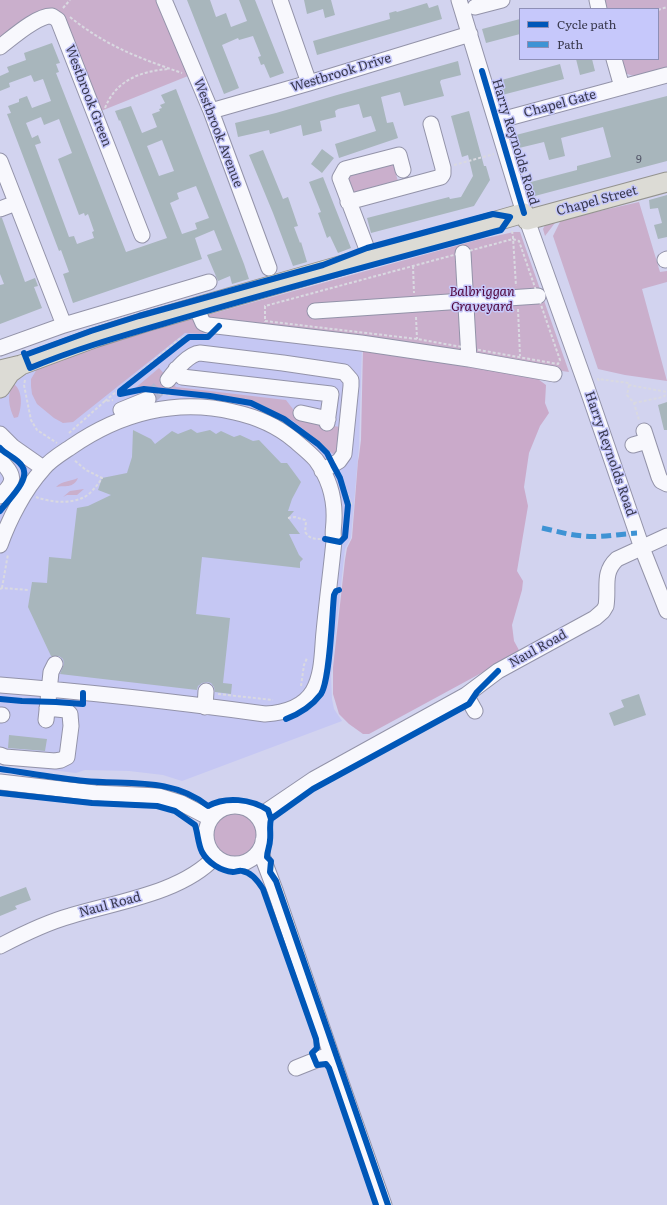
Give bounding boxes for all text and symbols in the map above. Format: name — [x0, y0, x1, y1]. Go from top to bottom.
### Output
legend — [519, 8, 659, 60]
text: Cycle path — [557, 15, 617, 33]
text: Path — [557, 35, 583, 53]
street label: Westbrook Green — [61, 43, 115, 149]
street label: Westbrook Drive — [289, 50, 393, 96]
street label: Westbrook Avenue — [190, 76, 246, 190]
street label: Harry Reynolds Road — [488, 77, 542, 207]
street label: Chapel Gate — [522, 87, 598, 121]
house number: 9 — [636, 153, 642, 167]
street label: Chapel Street — [555, 183, 639, 219]
park label: Balbriggan Graveyard — [449, 284, 515, 315]
street label: Harry Reynolds Road — [581, 389, 639, 519]
street label: Naul Road — [506, 627, 570, 671]
street label: Naul Road — [77, 889, 143, 921]

